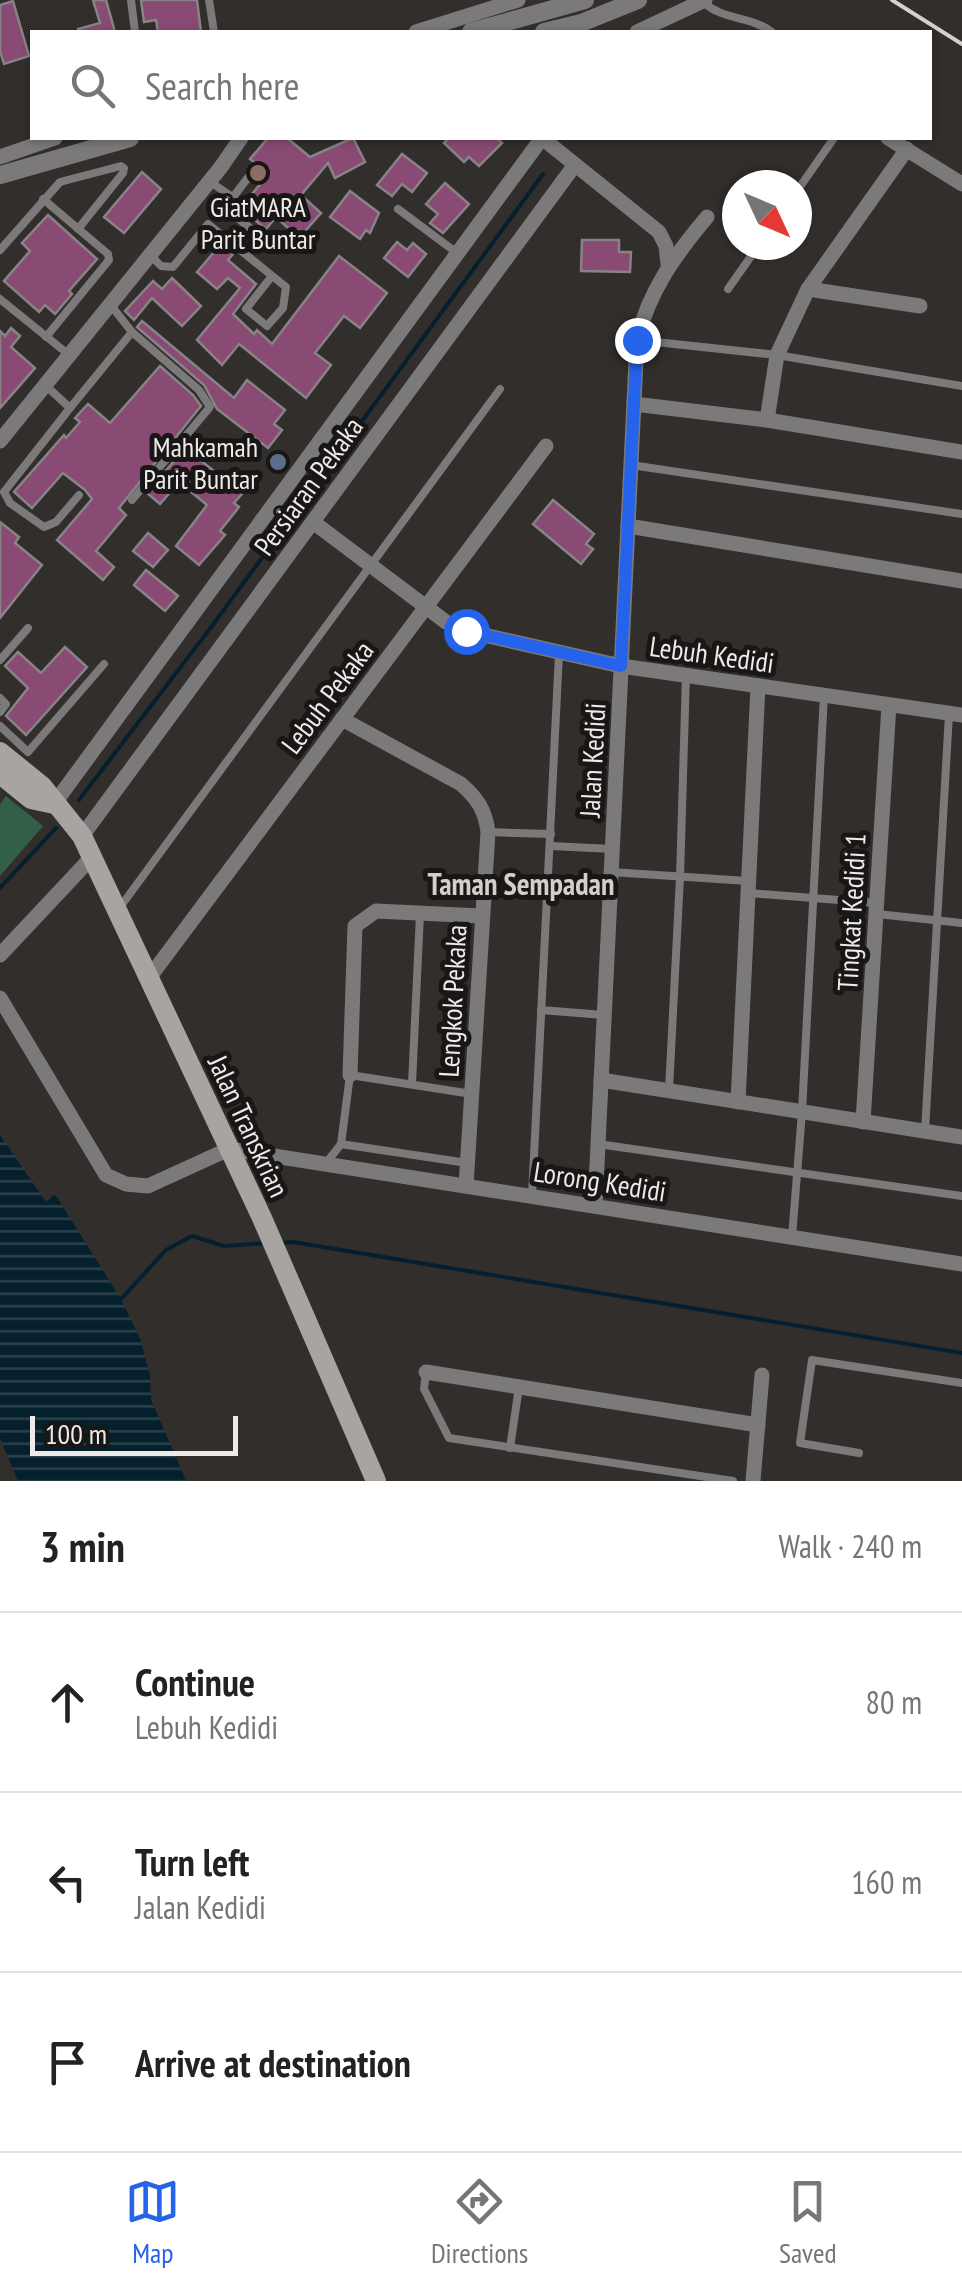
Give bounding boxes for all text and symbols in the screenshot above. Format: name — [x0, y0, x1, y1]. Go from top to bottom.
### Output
search box — [30, 30, 932, 140]
icon: search — [65, 58, 120, 113]
text: Search here — [145, 61, 299, 110]
marker: GiatMARA Parit Buntar — [247, 162, 269, 184]
north arrow — [722, 170, 812, 260]
place label: GiatMARA Parit Buntar — [201, 188, 316, 257]
route end — [615, 318, 661, 364]
street label: Persiaran Pekaka — [245, 409, 371, 563]
place label: Mahkamah Parit Buntar — [143, 428, 258, 497]
marker: Mahkamah Parit Buntar — [267, 451, 289, 473]
route start — [444, 609, 490, 655]
street label: Lebuh Kedidi — [647, 627, 777, 681]
street label: Lebuh Pekaka — [272, 633, 382, 761]
street label: Jalan Kedidi — [570, 702, 613, 819]
street label: Tingkat Kedidi 1 — [828, 832, 874, 992]
district label: Taman Sempadan — [428, 864, 614, 903]
street label: Lengkok Pekaka — [430, 924, 474, 1078]
street label: Jalan Transkrian — [200, 1048, 298, 1203]
street label: Lorong Kedidi — [531, 1152, 669, 1210]
scale bar — [30, 1411, 238, 1456]
text: 100 m — [45, 1415, 107, 1452]
text: 3 min — [40, 1519, 125, 1574]
text: Walk · 240 m — [778, 1525, 922, 1567]
text: Continue — [135, 1657, 255, 1706]
icon: ahead — [40, 1675, 95, 1730]
text: 80 m — [866, 1681, 922, 1723]
text: Lebuh Kedidi — [135, 1706, 278, 1748]
text: Turn left — [135, 1837, 249, 1886]
icon: left — [40, 1855, 95, 1910]
text: 160 m — [851, 1861, 922, 1903]
text: Jalan Kedidi — [135, 1886, 266, 1928]
icon: arrive — [40, 2035, 95, 2090]
text: Arrive at destination — [135, 2038, 411, 2087]
tab: Map — [125, 2174, 180, 2271]
tab: Directions — [431, 2174, 528, 2271]
tab: Saved — [779, 2174, 837, 2271]

